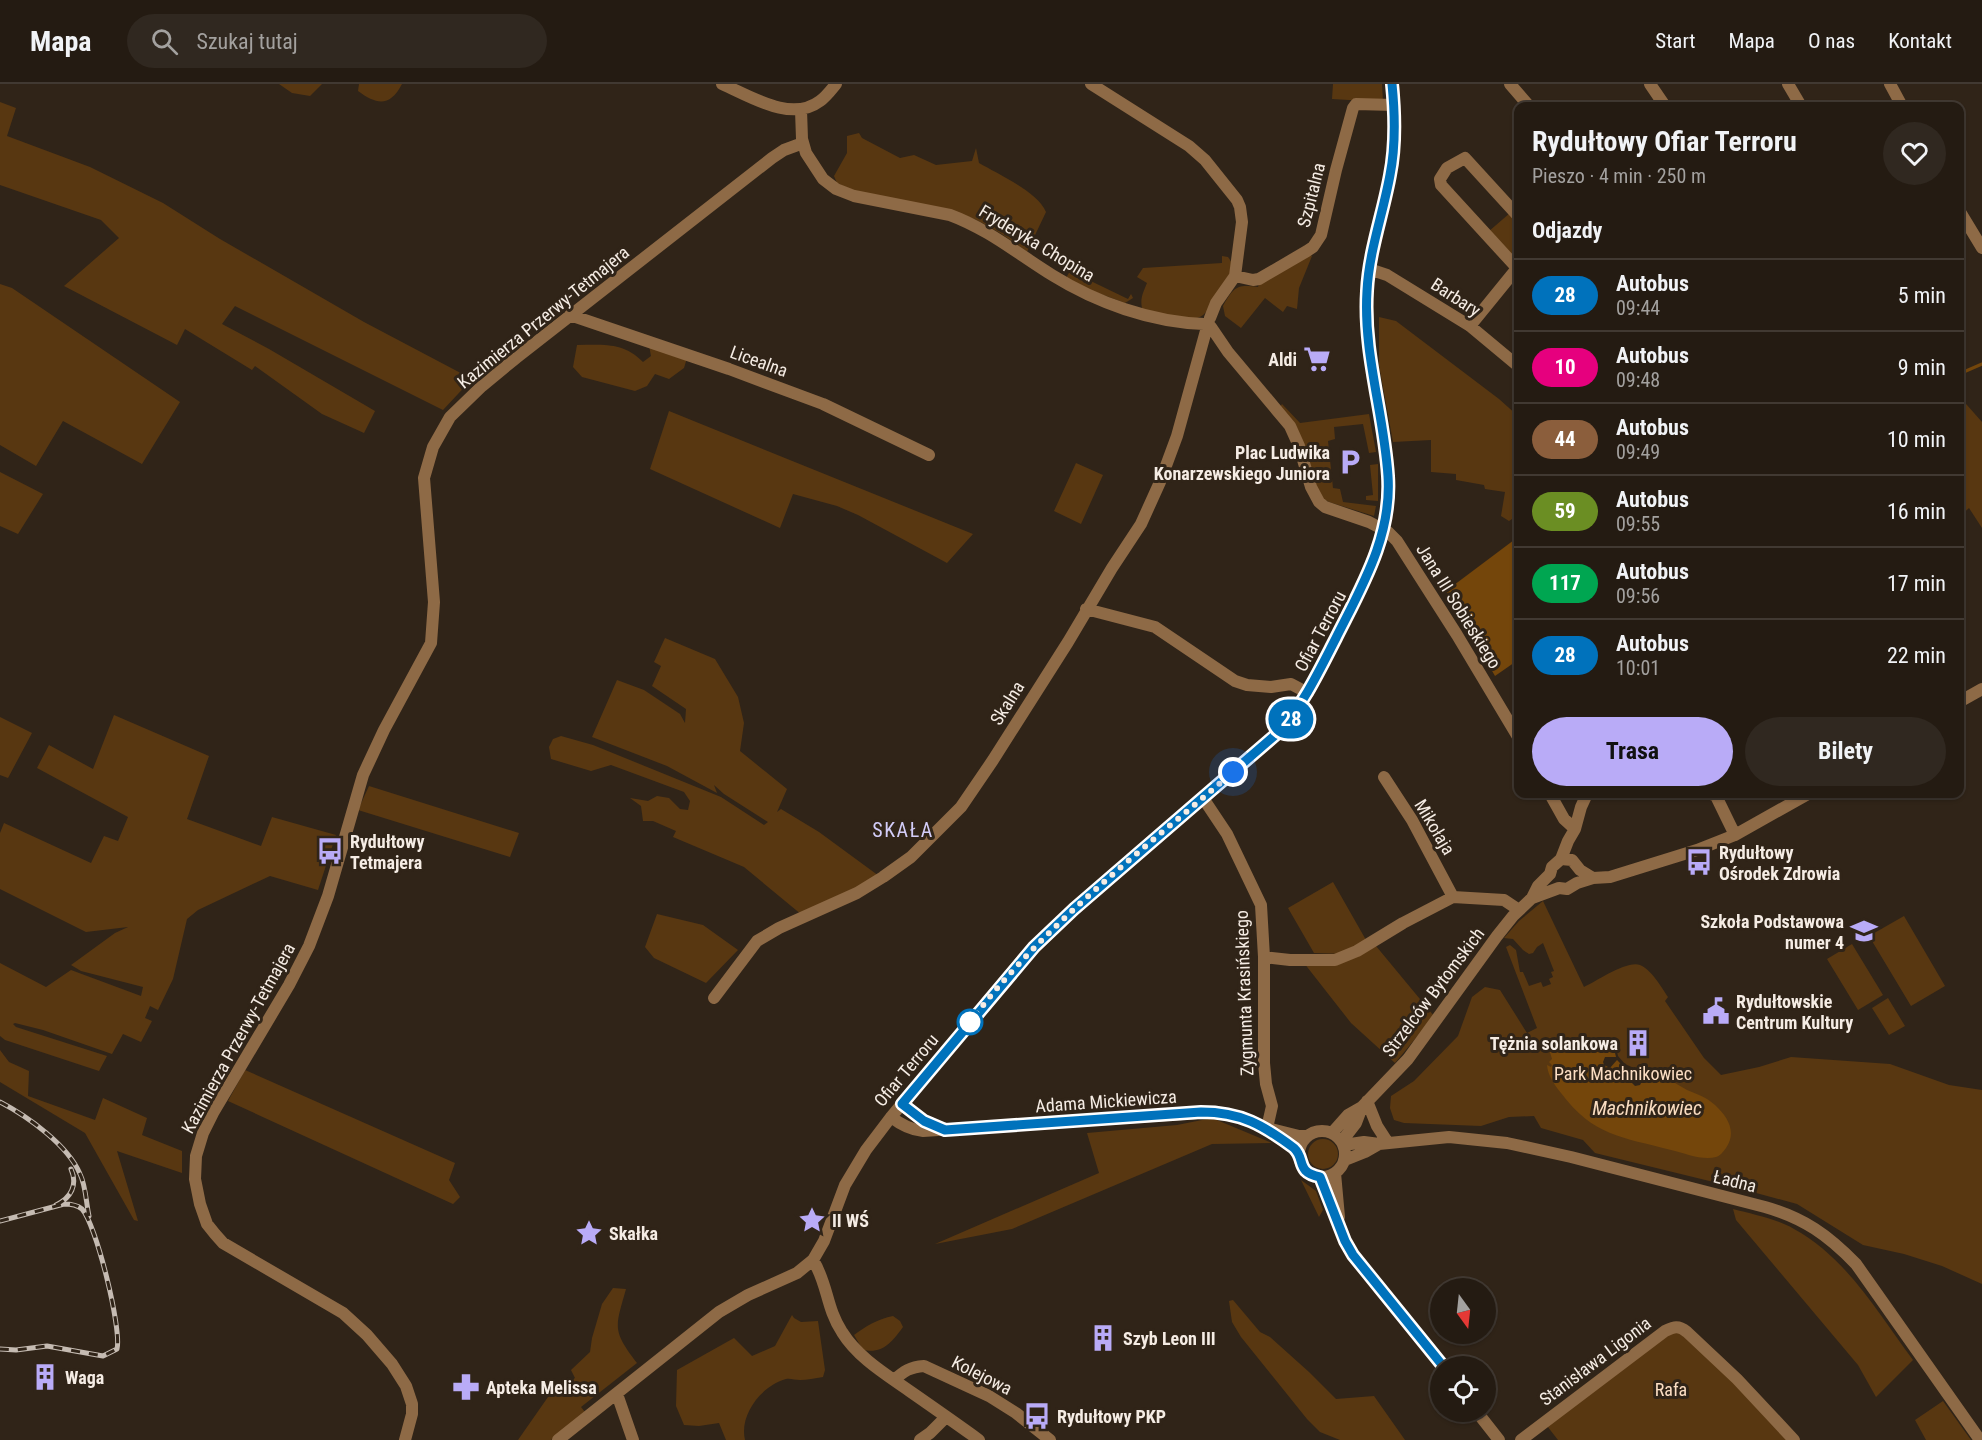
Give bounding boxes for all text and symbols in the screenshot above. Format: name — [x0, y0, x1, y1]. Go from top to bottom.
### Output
search box — [127, 14, 547, 68]
text: Mapa — [30, 25, 91, 58]
icon: search — [148, 25, 181, 58]
text: Szukaj tutaj — [196, 29, 298, 54]
text: Start — [1655, 29, 1696, 53]
text: Mapa — [1729, 29, 1775, 53]
text: O nas — [1808, 29, 1855, 53]
text: Kontakt — [1888, 29, 1952, 53]
button: heart — [1883, 122, 1946, 185]
text: Rydułtowy Ofiar Terroru — [1532, 125, 1797, 158]
street label: Szpitalna — [1293, 161, 1329, 229]
text: Pieszo · 4 min · 250 m — [1532, 164, 1706, 188]
street label: Fryderyka Chopina — [975, 200, 1099, 286]
text: Odjazdy — [1532, 218, 1602, 243]
street label: Kazimierza Przerwy-Tetmajera — [453, 241, 633, 393]
text: Autobus — [1616, 271, 1689, 296]
street label: Barbary — [1427, 273, 1485, 321]
text: 28 — [1554, 283, 1576, 307]
text: 5 min — [1898, 283, 1946, 308]
text: 09:44 — [1616, 296, 1660, 320]
street label: Licealna — [727, 341, 791, 381]
text: Autobus — [1616, 343, 1689, 368]
supermarket icon: Aldi — [1302, 344, 1332, 374]
place label: Aldi — [1268, 349, 1297, 370]
text: 10 — [1554, 355, 1576, 379]
text: 9 min — [1898, 355, 1946, 380]
text: 09:48 — [1616, 368, 1660, 392]
text: Autobus — [1616, 415, 1689, 440]
text: 44 — [1554, 427, 1576, 451]
text: 10 min — [1887, 427, 1946, 452]
text: 09:49 — [1616, 440, 1660, 464]
place label: Plac Ludwika Konarzewskiego Juniora — [1154, 442, 1330, 484]
parking icon: Plac Ludwika Konarzewskiego Juniora — [1335, 447, 1365, 477]
text: Autobus — [1616, 487, 1689, 512]
text: 59 — [1554, 499, 1576, 523]
text: 16 min — [1887, 499, 1946, 524]
text: 09:55 — [1616, 512, 1660, 536]
street label: Jana III Sobieskiego — [1412, 540, 1506, 672]
text: Autobus — [1616, 559, 1689, 584]
text: 117 — [1549, 571, 1581, 595]
text: 17 min — [1887, 571, 1946, 596]
text: 09:56 — [1616, 584, 1660, 608]
street label: Ofiar Terroru — [1290, 587, 1350, 675]
text: Autobus — [1616, 631, 1689, 656]
text: 28 — [1554, 643, 1576, 667]
text: 22 min — [1887, 643, 1946, 668]
text: 10:01 — [1616, 656, 1660, 680]
street label: Skalna — [985, 677, 1029, 729]
line badge: 28 — [1264, 700, 1318, 738]
text: 28 — [1280, 707, 1302, 731]
button: Trasa — [1532, 717, 1733, 786]
button: Bilety — [1745, 717, 1946, 786]
your location — [1218, 757, 1248, 787]
street label: Mikołaja — [1410, 796, 1460, 858]
district label: SKAŁA — [872, 818, 934, 842]
place label: Rydułtowy Tetmajera — [350, 831, 424, 873]
bus stop icon: Rydułtowy Tetmajera — [315, 836, 345, 866]
place label: Rydułtowy Ośrodek Zdrowia — [1719, 842, 1840, 884]
bus stop icon: Rydułtowy Ośrodek Zdrowia — [1684, 847, 1714, 877]
street label: Zygmunta Krasińskiego — [1231, 910, 1257, 1076]
place label: Szkoła Podstawowa numer 4 — [1700, 911, 1844, 953]
school or university icon: Szkoła Podstawowa numer 4 — [1849, 916, 1879, 946]
street label: Strzelców Bytomskich — [1378, 923, 1488, 1061]
street label: Kazimierza Przerwy-Tetmajera — [177, 939, 299, 1137]
place label: Rydułtowskie Centrum Kultury — [1736, 991, 1853, 1033]
public building icon: Rydułtowskie Centrum Kultury — [1701, 996, 1731, 1026]
unlabelled marker — [957, 1009, 983, 1035]
building icon: Tężnia solankowa — [1623, 1028, 1653, 1058]
street label: Ofiar Terroru — [870, 1029, 942, 1111]
place label: Tężnia solankowa — [1490, 1033, 1618, 1054]
park label: Park Machnikowiec — [1554, 1063, 1692, 1084]
street label: Adama Mickiewicza — [1035, 1086, 1177, 1116]
water label: Machnikowiec — [1592, 1096, 1702, 1120]
street label: Ładna — [1711, 1166, 1759, 1196]
place icon: II WŚ — [797, 1205, 827, 1235]
place label: II WŚ — [832, 1210, 869, 1231]
place icon: Skałka — [574, 1218, 604, 1248]
place label: Skałka — [609, 1223, 658, 1244]
north arrow — [1430, 1278, 1496, 1344]
map controls — [1430, 1278, 1496, 1422]
street label: Stanisława Ligonia — [1535, 1312, 1655, 1410]
building icon: Szyb Leon III — [1088, 1323, 1118, 1353]
place label: Szyb Leon III — [1123, 1328, 1216, 1349]
street label: Kolejowa — [948, 1351, 1016, 1399]
button: locate — [1430, 1356, 1496, 1422]
building icon: Waga — [30, 1362, 60, 1392]
place label: Waga — [65, 1367, 104, 1388]
pharmacy icon: Apteka Melissa — [451, 1372, 481, 1402]
place label: Apteka Melissa — [486, 1377, 597, 1398]
park label: Rafa — [1655, 1379, 1687, 1400]
bus stop icon: Rydułtowy PKP — [1022, 1401, 1052, 1431]
place label: Rydułtowy PKP — [1057, 1406, 1166, 1427]

